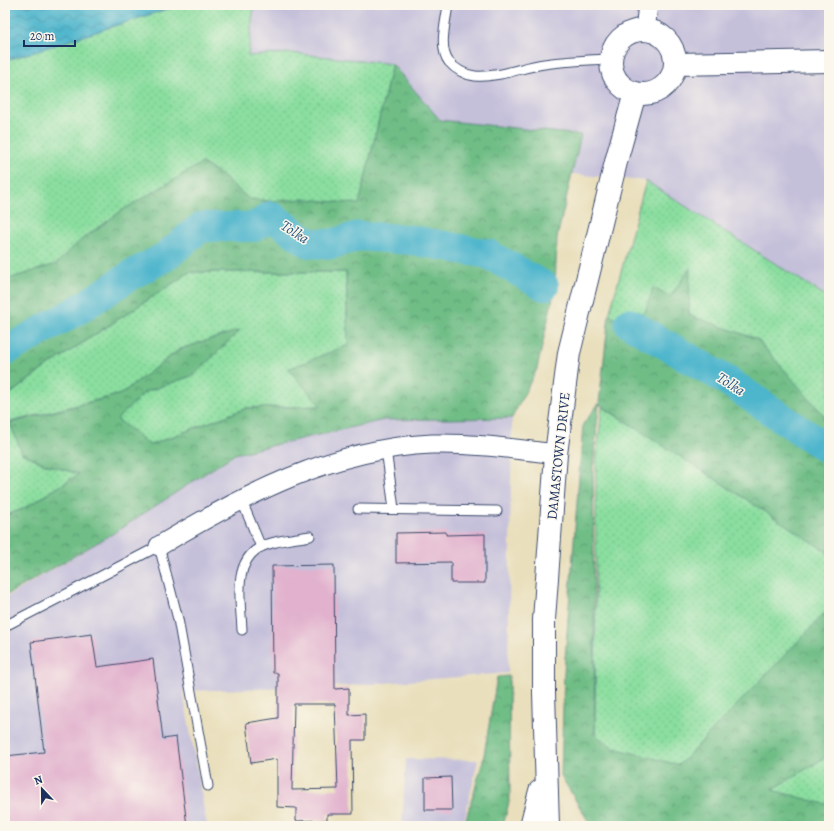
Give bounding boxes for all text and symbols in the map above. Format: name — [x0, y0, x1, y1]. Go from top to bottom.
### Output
scale bar — [24, 22, 75, 48]
text: 20 m — [30, 28, 54, 44]
water label: Tolka — [277, 215, 313, 249]
water label: Tolka — [713, 367, 749, 401]
street label: DAMASTOWN DRIVE — [542, 391, 575, 521]
north arrow — [22, 769, 62, 809]
text: N — [32, 772, 45, 789]

